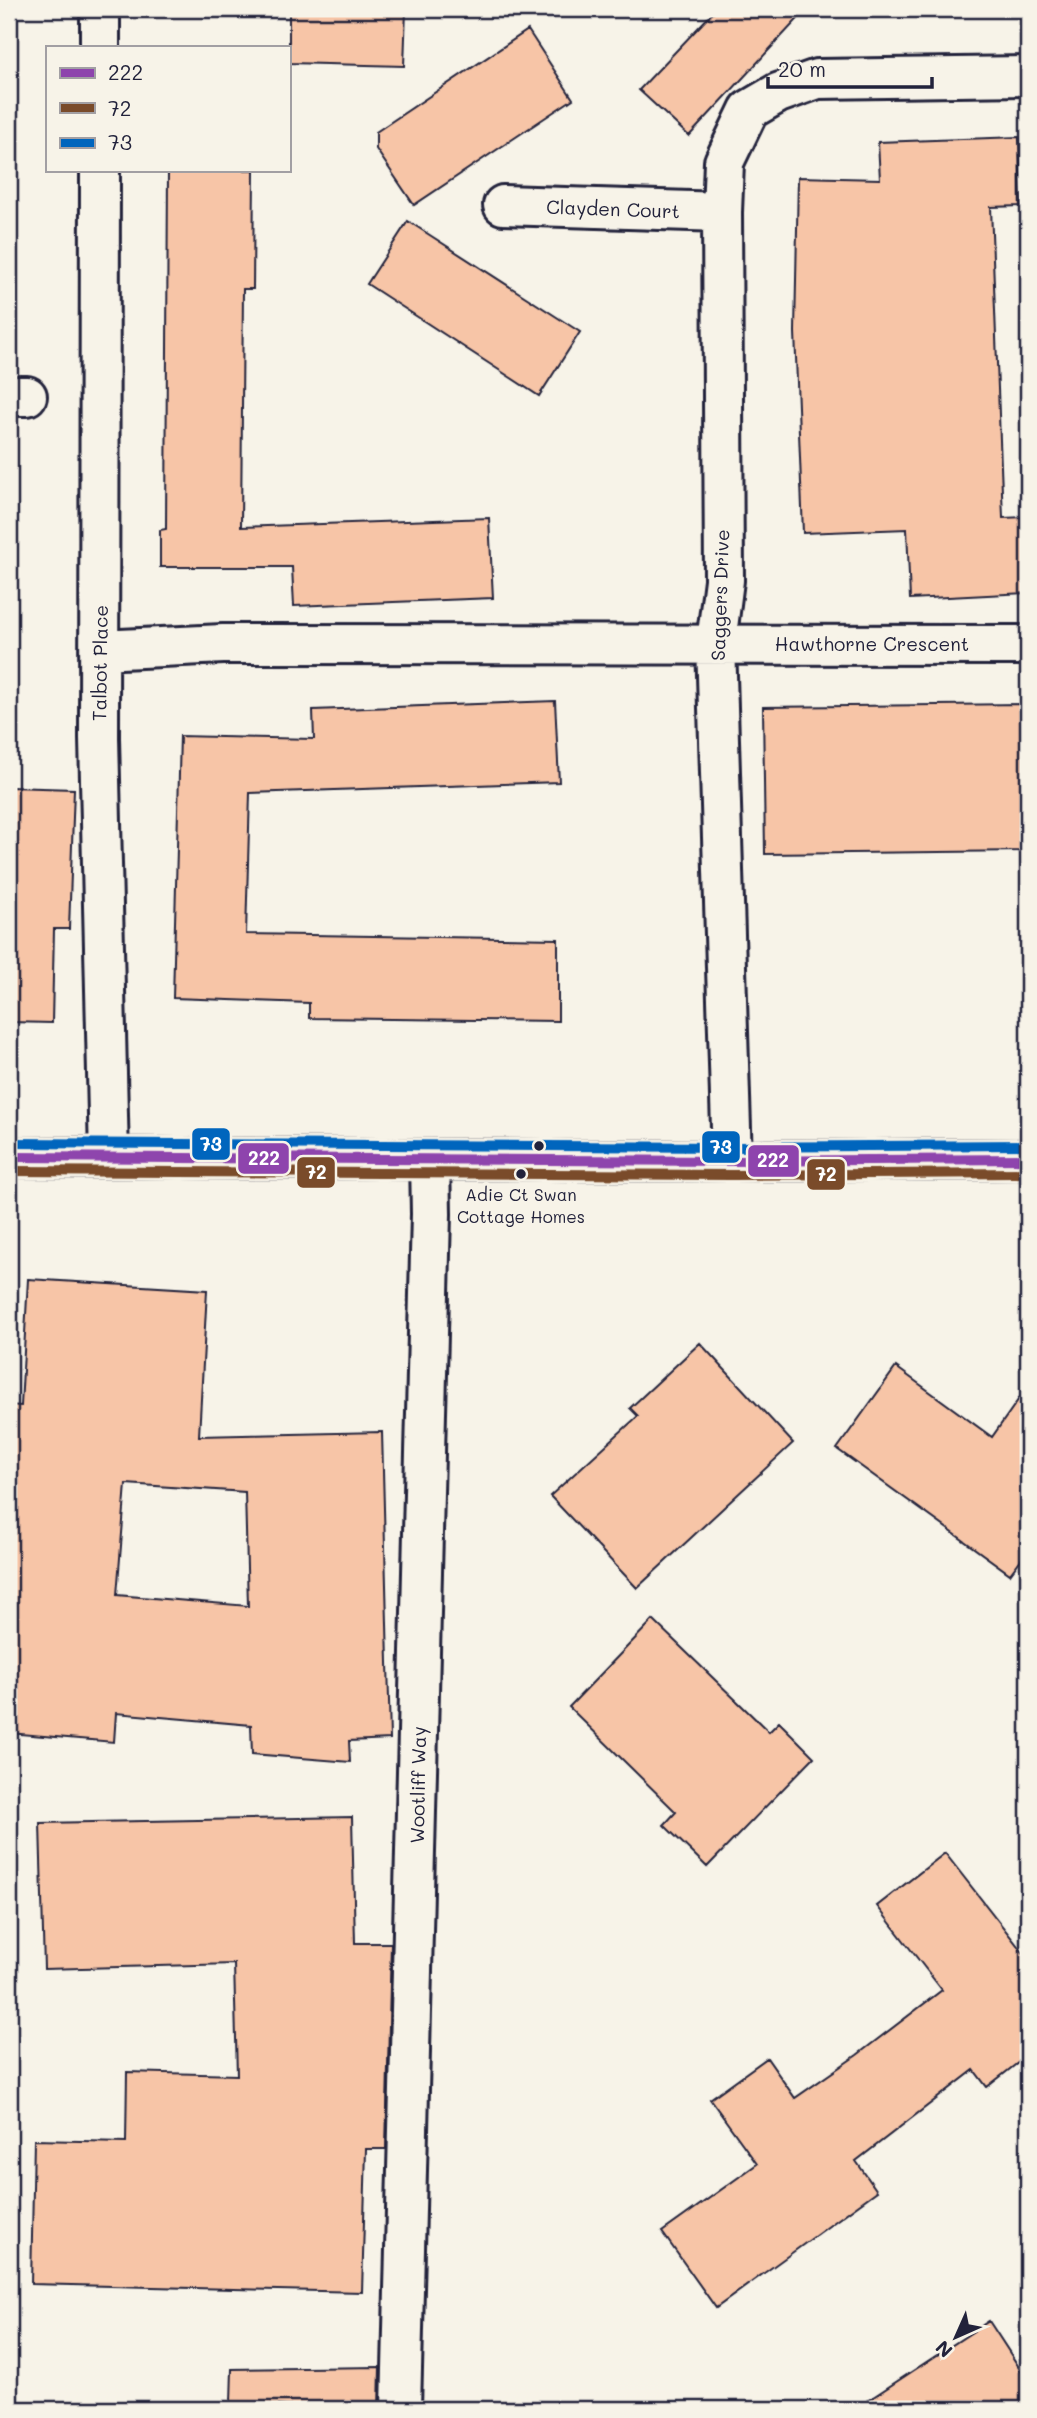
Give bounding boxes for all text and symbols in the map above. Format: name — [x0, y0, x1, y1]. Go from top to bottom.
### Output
legend — [46, 46, 290, 172]
scale bar — [768, 46, 932, 90]
text: 20 m — [778, 55, 826, 82]
text: 222 — [108, 58, 143, 85]
text: 72 — [108, 94, 131, 121]
text: 73 — [108, 128, 132, 155]
street label: Clayden Court — [546, 194, 680, 223]
street label: Saggers Drive — [705, 529, 734, 661]
street label: Talbot Place — [86, 605, 113, 721]
street label: Hawthorne Crescent — [775, 631, 969, 656]
line badge: 73 — [191, 1127, 231, 1161]
line badge: 73 — [701, 1130, 741, 1164]
text: 73 — [200, 1131, 222, 1156]
text: 73 — [710, 1134, 732, 1159]
unlabelled marker — [532, 1139, 546, 1153]
line badge: 222 — [237, 1142, 290, 1175]
line badge: 222 — [747, 1144, 800, 1178]
text: 222 — [248, 1145, 280, 1170]
text: 222 — [757, 1147, 789, 1172]
line badge: 72 — [296, 1156, 336, 1189]
line badge: 72 — [806, 1158, 846, 1191]
text: 72 — [305, 1159, 327, 1184]
text: 72 — [815, 1161, 837, 1186]
marker: Adie Ct Swan Cottage Homes — [514, 1167, 528, 1181]
place label: Adie Ct Swan Cottage Homes — [457, 1183, 585, 1227]
street label: Wootliff Way — [404, 1726, 431, 1844]
north arrow — [922, 2302, 992, 2372]
text: N — [930, 2335, 958, 2363]

